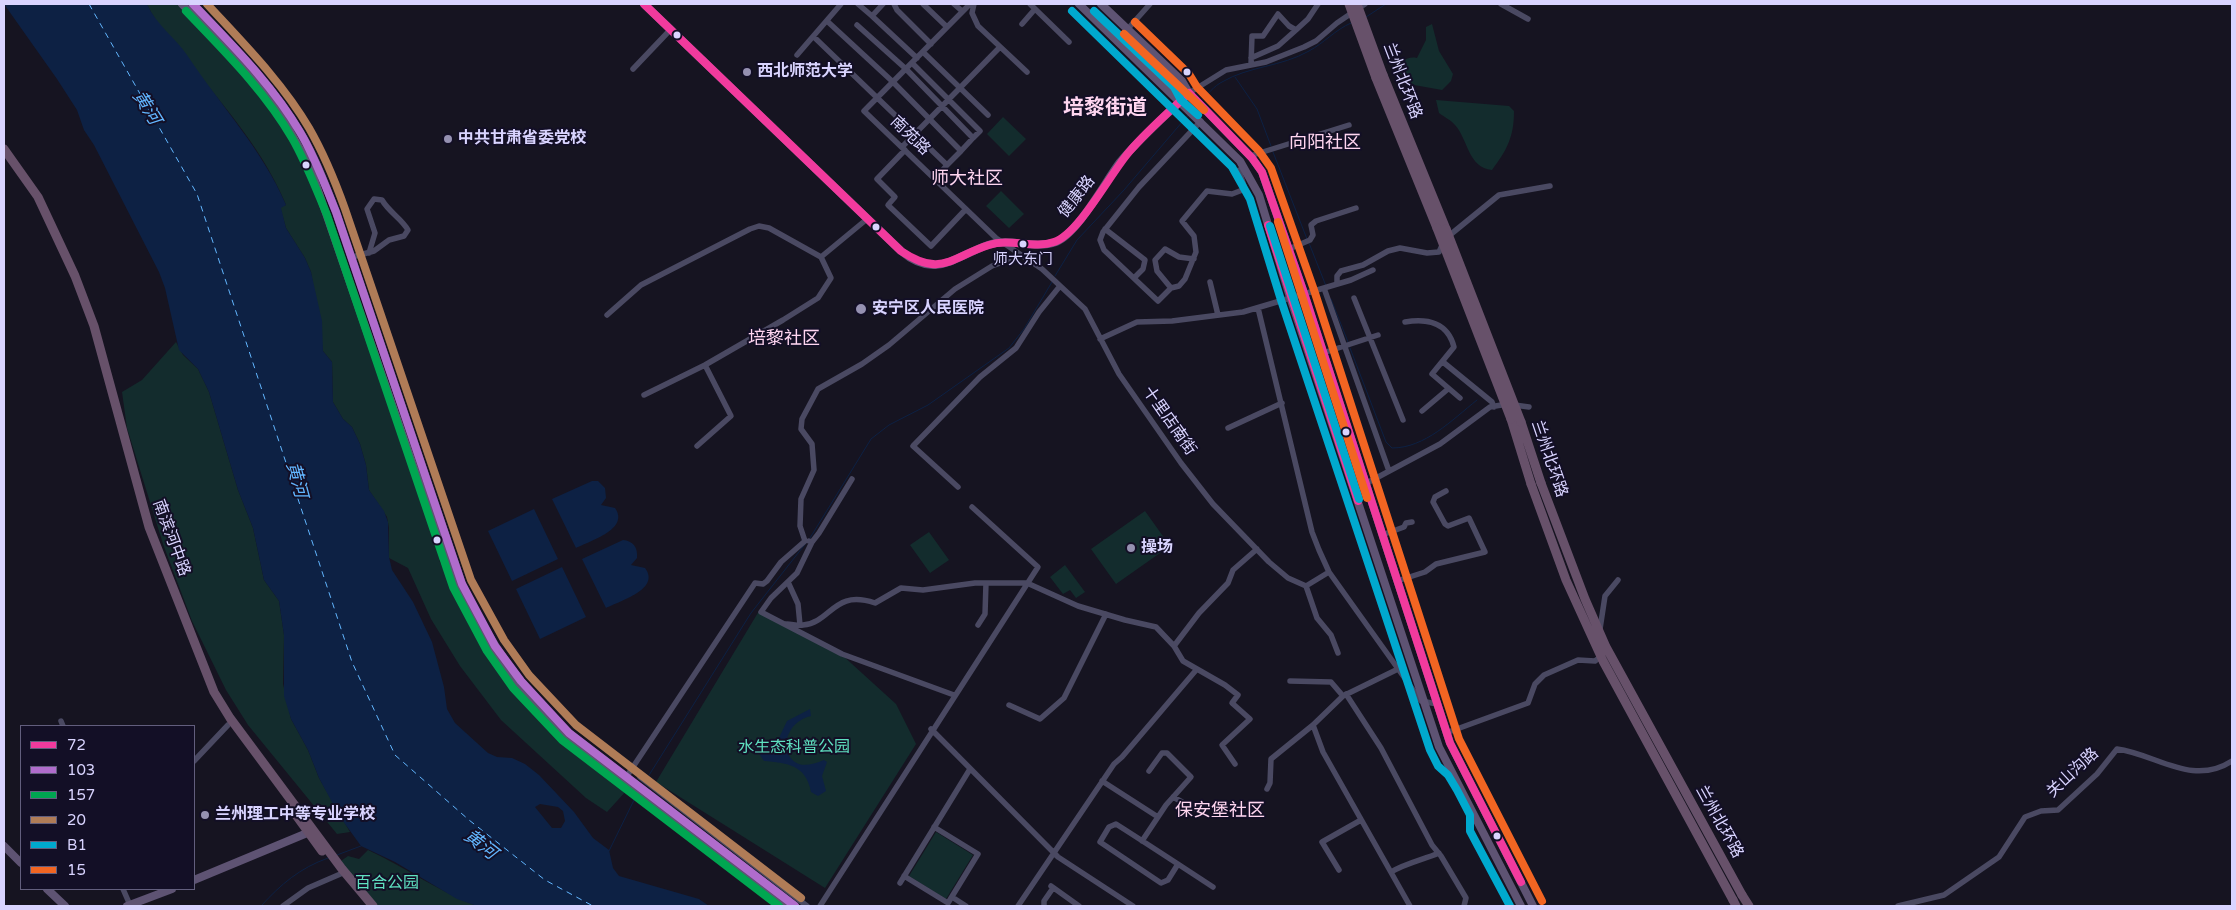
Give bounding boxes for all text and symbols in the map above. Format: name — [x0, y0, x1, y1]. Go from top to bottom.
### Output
unlabelled marker — [672, 30, 682, 40]
street label: 兰州北环路 — [1379, 40, 1425, 122]
place label: 西北师范大学 — [757, 62, 853, 82]
marker: 西北师范大学 — [741, 66, 753, 78]
unlabelled marker — [1182, 67, 1192, 77]
water label: 黄河 — [127, 87, 165, 129]
district label: 培黎街道 — [1063, 95, 1147, 121]
street label: 南苑路 — [886, 112, 934, 160]
place label: 中共甘肃省委党校 — [458, 129, 586, 149]
district label: 向阳社区 — [1289, 132, 1361, 154]
marker: 中共甘肃省委党校 — [442, 133, 454, 145]
unlabelled marker — [301, 160, 311, 170]
district label: 师大社区 — [931, 168, 1003, 190]
street label: 健康路 — [1055, 172, 1099, 222]
unlabelled marker — [871, 222, 881, 232]
marker: 师大东门 — [1018, 239, 1028, 249]
place label: 师大东门 — [993, 251, 1053, 269]
place label: 安宁区人民医院 — [872, 299, 984, 319]
marker: 安宁区人民医院 — [854, 302, 868, 316]
district label: 培黎社区 — [748, 328, 820, 350]
street label: 十里店南街 — [1138, 383, 1200, 459]
street label: 兰州北环路 — [1527, 418, 1571, 500]
unlabelled marker — [1341, 427, 1351, 437]
water label: 黄河 — [281, 460, 311, 500]
street label: 南滨河中路 — [148, 497, 194, 579]
unlabelled marker — [432, 535, 442, 545]
place label: 操场 — [1141, 538, 1173, 558]
marker: 操场 — [1125, 542, 1137, 554]
legend — [20, 725, 195, 890]
text: 72 — [67, 736, 86, 754]
park label: 水生态科普公园 — [738, 738, 850, 758]
street label: 关山沟路 — [2043, 744, 2103, 802]
text: 103 — [67, 761, 95, 779]
street label: 兰州北环路 — [1691, 782, 1747, 862]
text: 157 — [67, 786, 95, 804]
district label: 保安堡社区 — [1175, 800, 1265, 822]
place label: 兰州理工中等专业学校 — [215, 805, 375, 825]
marker: 兰州理工中等专业学校 — [199, 809, 211, 821]
text: 20 — [67, 811, 86, 829]
water label: 黄河 — [459, 825, 501, 865]
unlabelled marker — [1492, 831, 1502, 841]
text: B1 — [67, 836, 87, 854]
text: 15 — [67, 861, 86, 879]
park label: 百合公园 — [355, 874, 419, 894]

